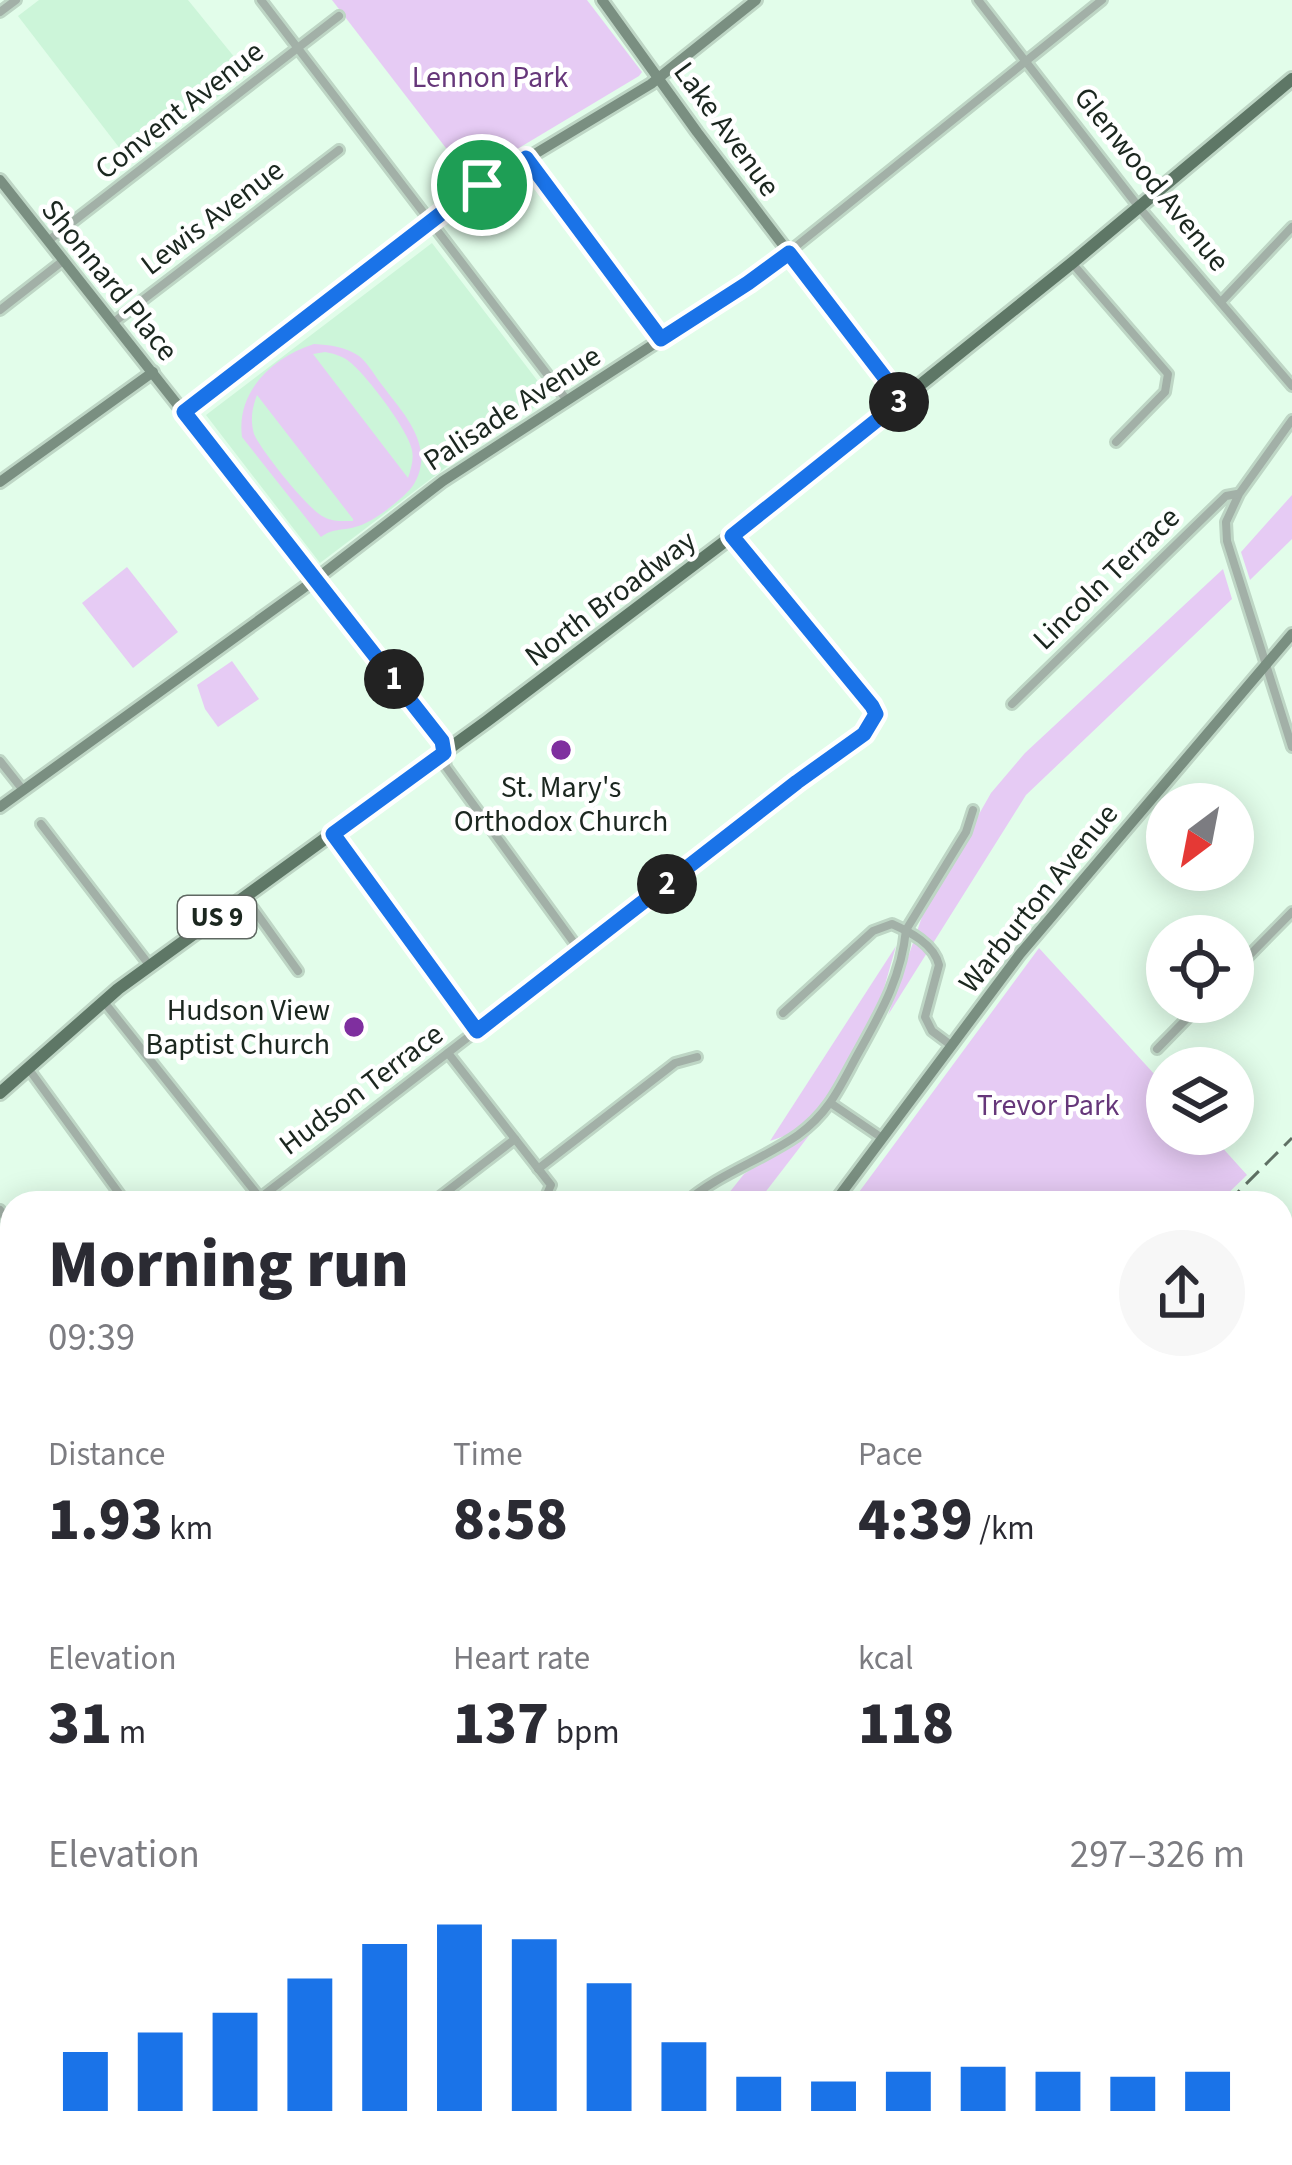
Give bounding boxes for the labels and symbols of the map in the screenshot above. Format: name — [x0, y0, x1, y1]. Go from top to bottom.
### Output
street label: Convent Avenue — [86, 31, 273, 190]
street label: Lake Avenue — [663, 53, 790, 206]
park label: Lennon Park — [412, 56, 568, 99]
street label: Glenwood Avenue — [1064, 78, 1240, 281]
pin — [431, 134, 533, 236]
street label: Lewis Avenue — [132, 149, 293, 285]
street label: Shonnard Place — [31, 190, 188, 370]
street label: Palisade Avenue — [415, 335, 609, 482]
pin: 3 — [869, 372, 929, 432]
street label: Lincoln Terrace — [1023, 497, 1190, 660]
street label: North Broadway — [516, 520, 705, 677]
pin: 1 — [364, 649, 424, 709]
marker: St. Mary's Orthodox Church — [548, 737, 574, 763]
place label: St. Mary's Orthodox Church — [454, 766, 668, 843]
north arrow — [1146, 783, 1254, 891]
street label: Warburton Avenue — [948, 794, 1128, 1002]
pin: 2 — [637, 854, 697, 914]
road number: US 9 — [178, 896, 256, 938]
place label: Hudson View Baptist Church — [146, 989, 330, 1066]
street label: Hudson Terrace — [270, 1013, 452, 1166]
marker: Hudson View Baptist Church — [341, 1014, 367, 1040]
park label: Trevor Park — [977, 1084, 1119, 1127]

